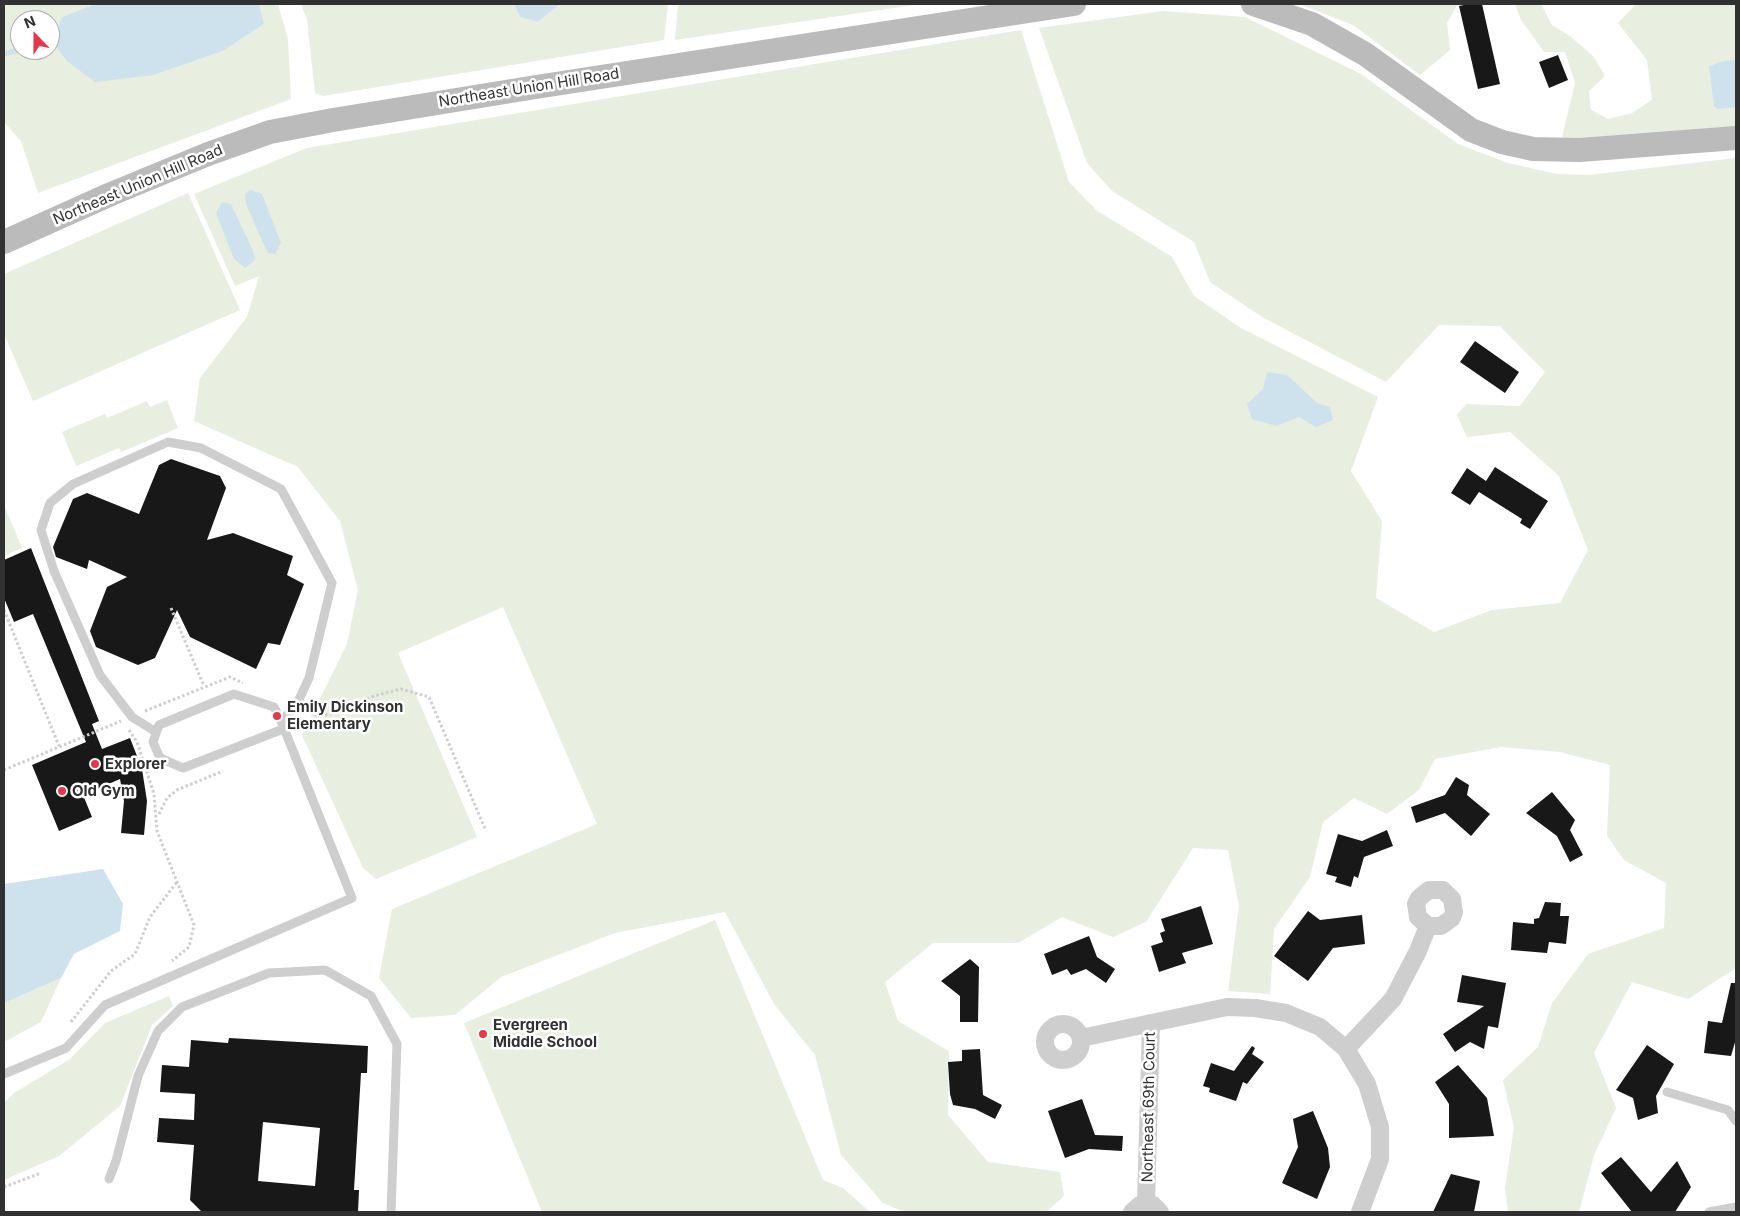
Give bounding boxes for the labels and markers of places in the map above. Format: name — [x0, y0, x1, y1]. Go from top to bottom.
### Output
place label: Emily Dickinson Elementary — [287, 698, 403, 733]
marker: Emily Dickinson Elementary — [271, 710, 283, 722]
place label: Explorer — [105, 755, 166, 773]
marker: Explorer — [89, 758, 101, 770]
place label: Old Gym — [72, 782, 135, 800]
marker: Old Gym — [56, 785, 68, 797]
place label: Evergreen Middle School — [493, 1016, 597, 1051]
marker: Evergreen Middle School — [477, 1028, 489, 1040]

